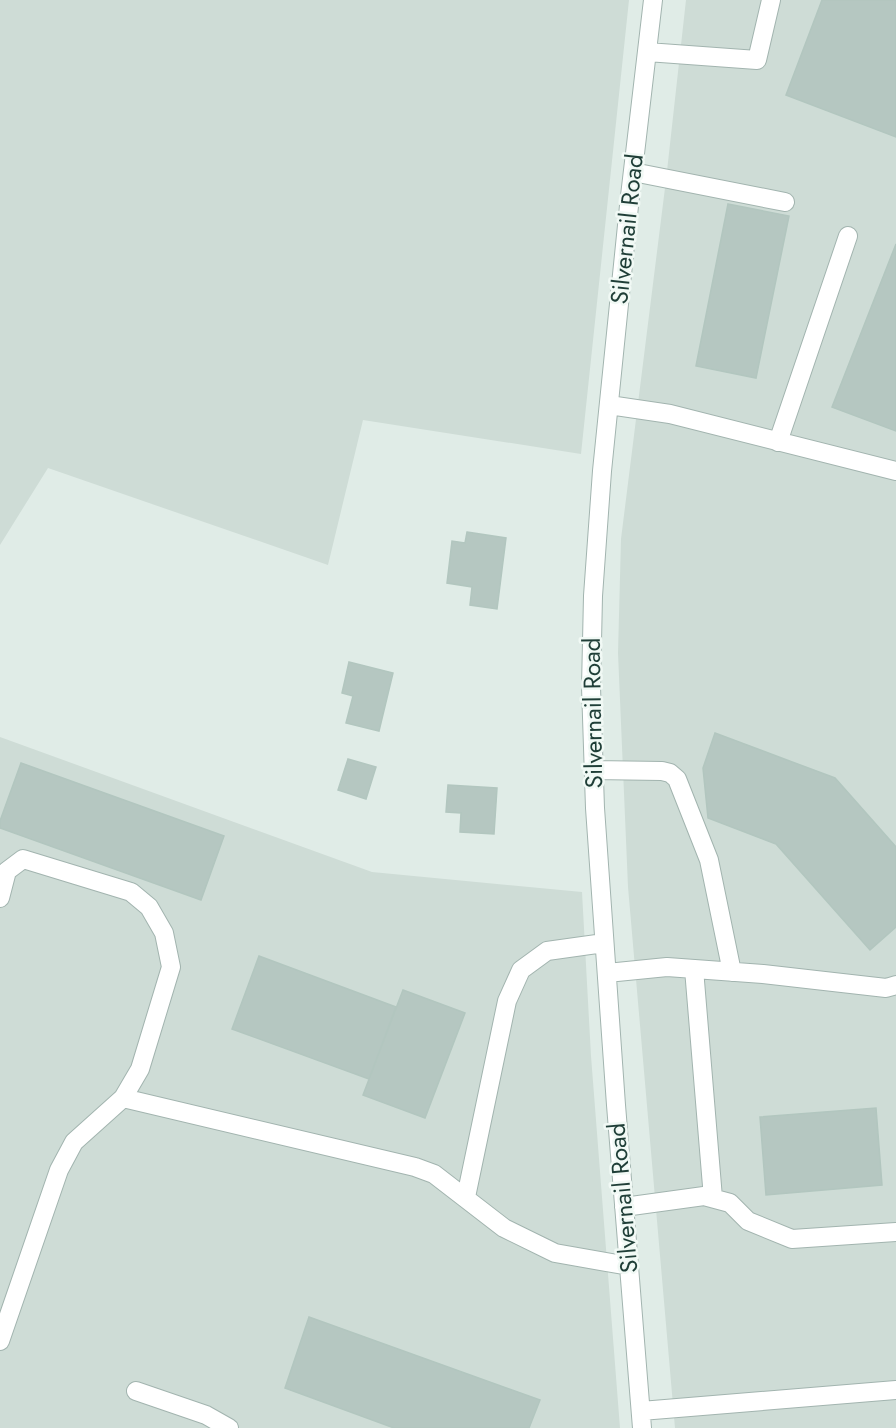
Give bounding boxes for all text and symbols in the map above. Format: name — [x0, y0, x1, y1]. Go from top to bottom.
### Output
street label: Silvernail Road — [601, 152, 652, 306]
street label: Silvernail Road — [574, 637, 611, 789]
street label: Silvernail Road — [599, 1122, 646, 1275]

